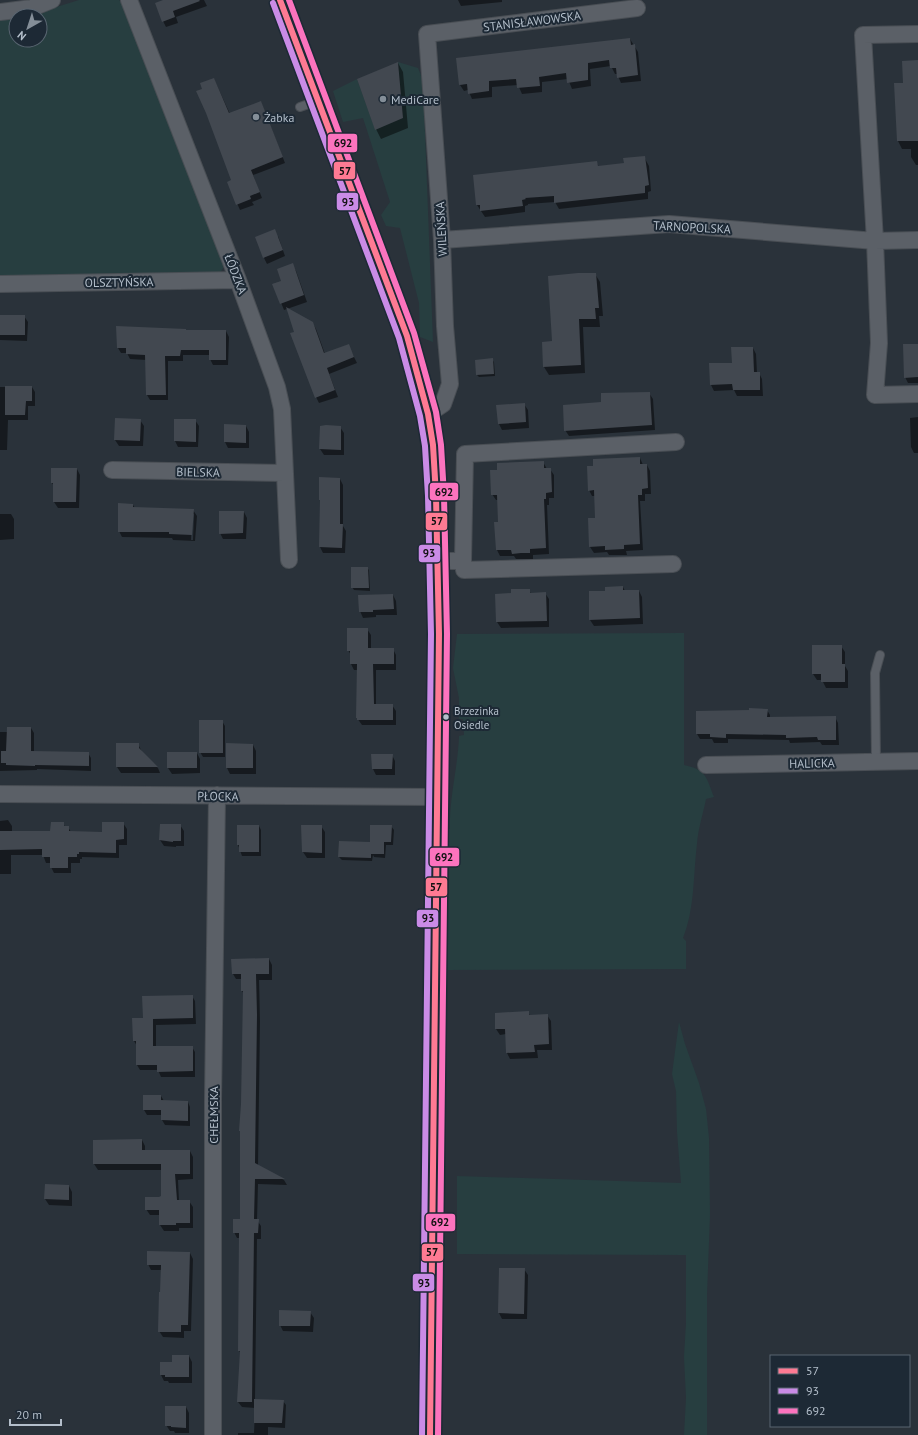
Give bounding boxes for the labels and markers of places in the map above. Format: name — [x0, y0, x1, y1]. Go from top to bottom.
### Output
place label: MediCare — [391, 92, 439, 107]
marker: MediCare — [378, 94, 388, 104]
place label: Żabka — [264, 110, 294, 125]
marker: Żabka — [251, 112, 261, 122]
place label: Brzezinka Osiedle — [454, 704, 499, 732]
marker: Brzezinka Osiedle — [441, 712, 451, 722]

